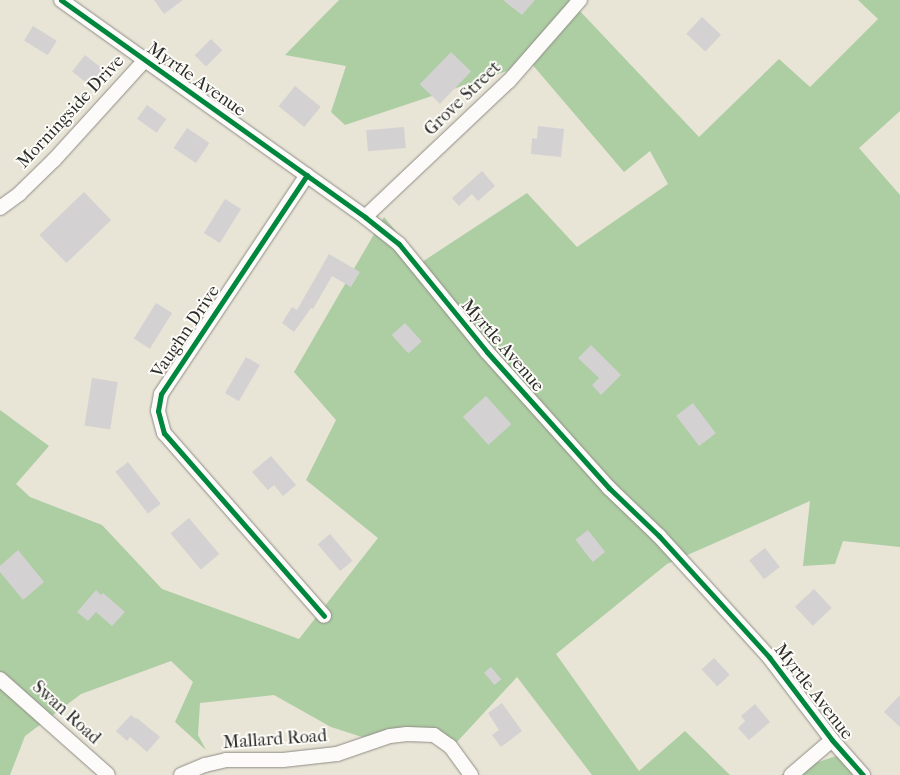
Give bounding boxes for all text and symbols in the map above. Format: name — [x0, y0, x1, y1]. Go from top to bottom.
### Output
street label: Myrtle Avenue — [142, 38, 250, 122]
street label: Morningside Drive — [13, 51, 129, 173]
street label: Grove Street — [420, 57, 506, 141]
street label: Vaughn Drive — [147, 282, 225, 382]
street label: Myrtle Avenue — [456, 295, 548, 397]
street label: Myrtle Avenue — [769, 640, 857, 744]
street label: Swan Road — [27, 677, 105, 749]
street label: Mallard Road — [222, 726, 328, 754]

